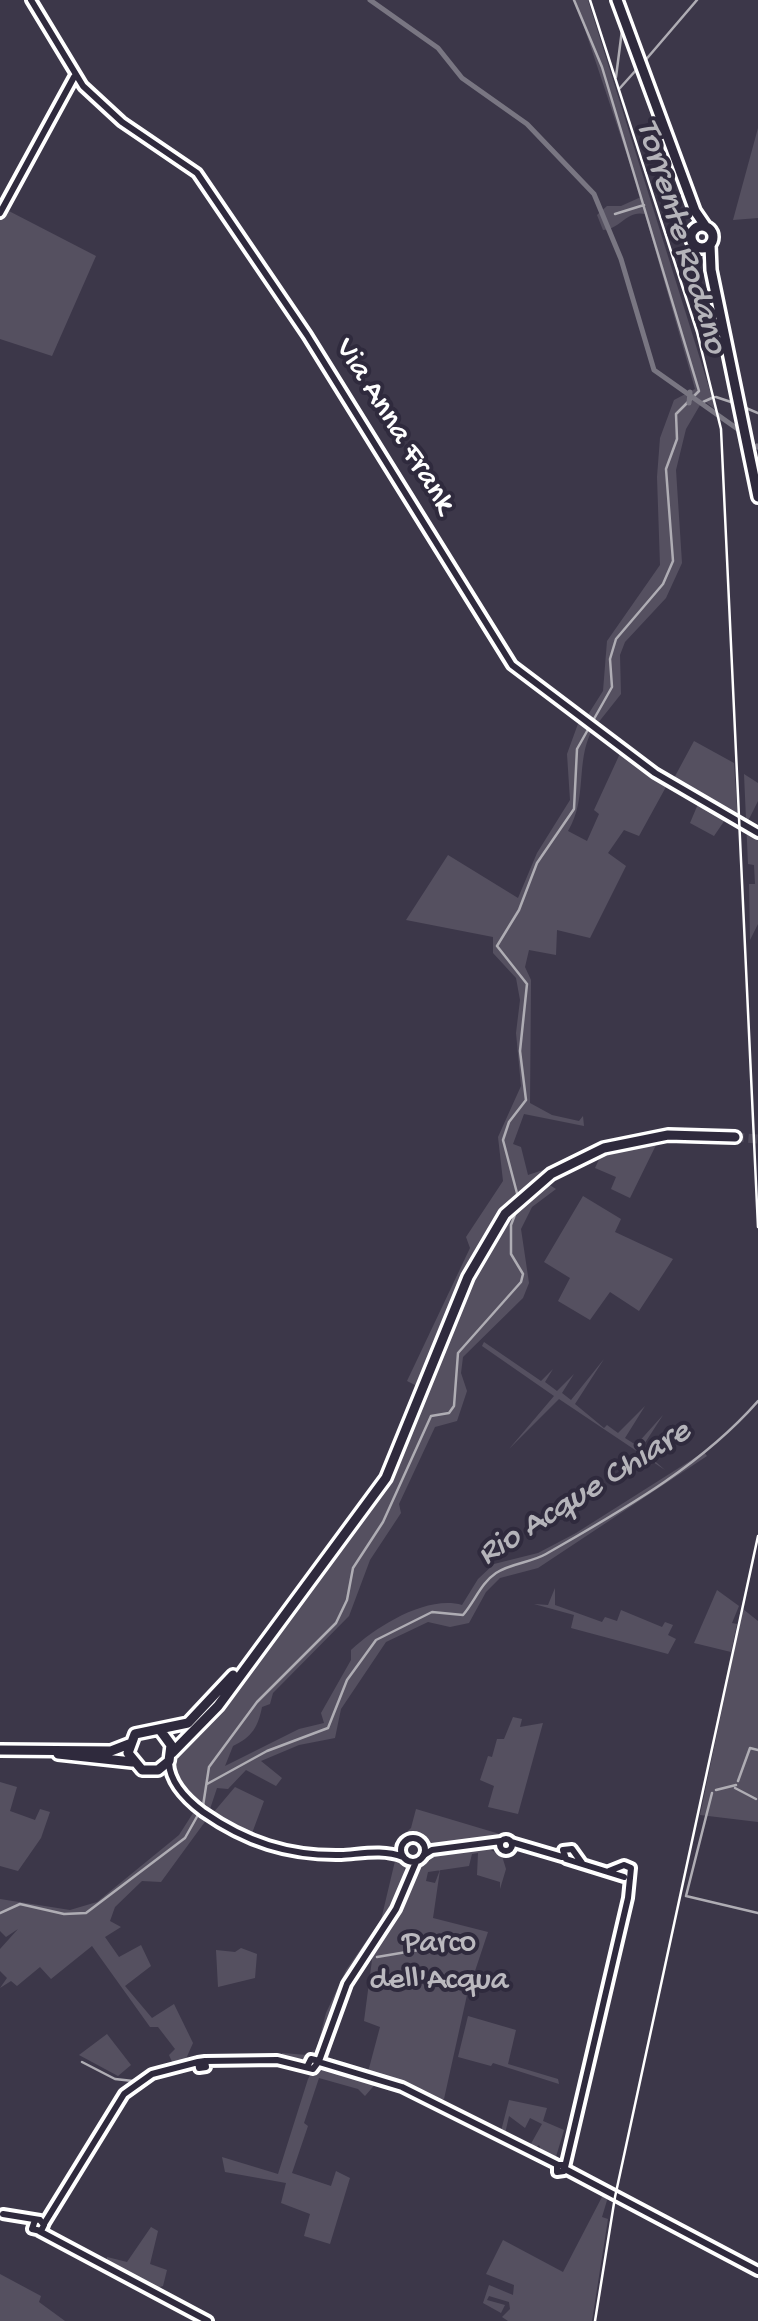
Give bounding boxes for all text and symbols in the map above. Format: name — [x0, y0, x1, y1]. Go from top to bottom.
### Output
water label: Torrente Rodano — [623, 115, 735, 359]
street label: Via Anna Frank — [324, 332, 462, 522]
water label: Rio Acque Chiare — [470, 1413, 700, 1577]
park label: Parco dell'Acqua — [369, 1926, 509, 2001]

